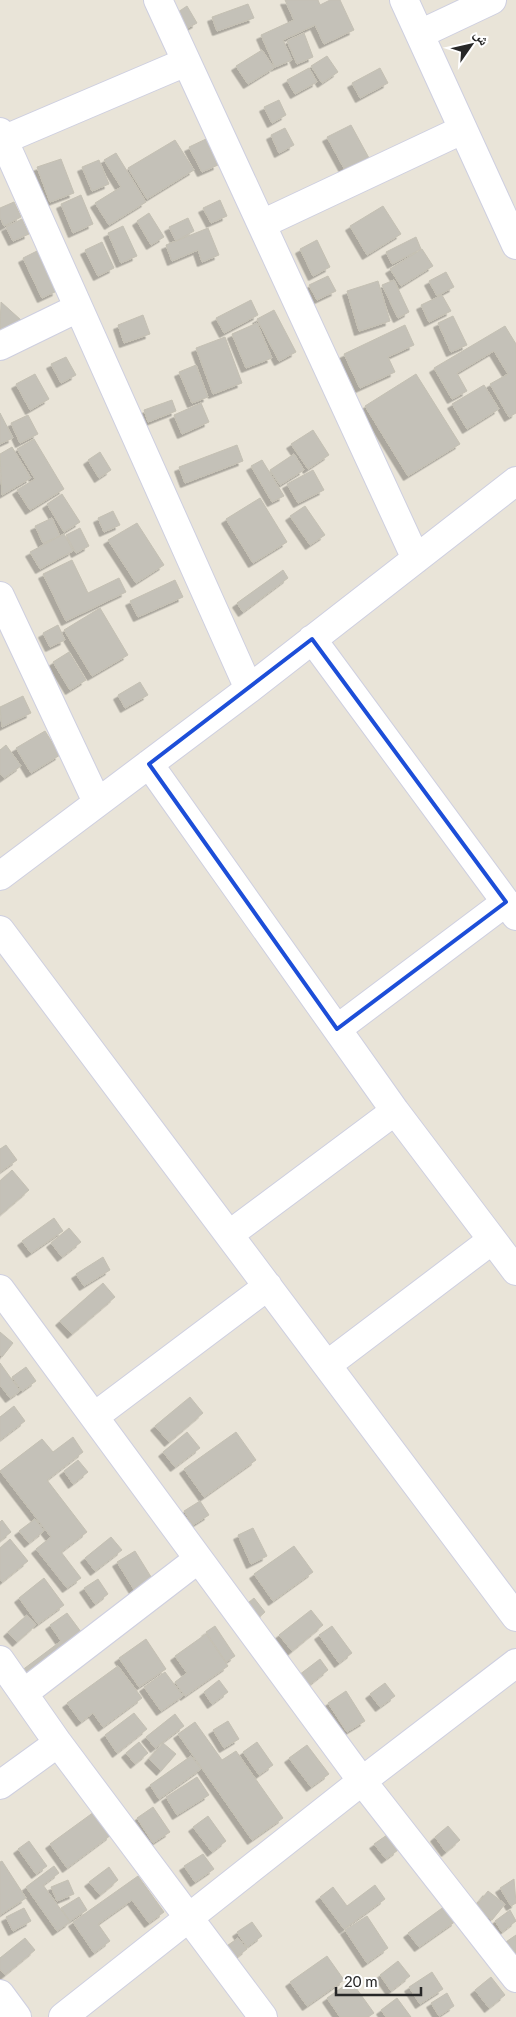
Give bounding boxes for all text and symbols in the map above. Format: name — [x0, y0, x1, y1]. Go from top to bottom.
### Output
north arrow — [446, 20, 496, 70]
text: ش — [470, 27, 493, 49]
scale bar — [336, 1964, 421, 1996]
text: 20 m — [344, 1972, 378, 1990]

